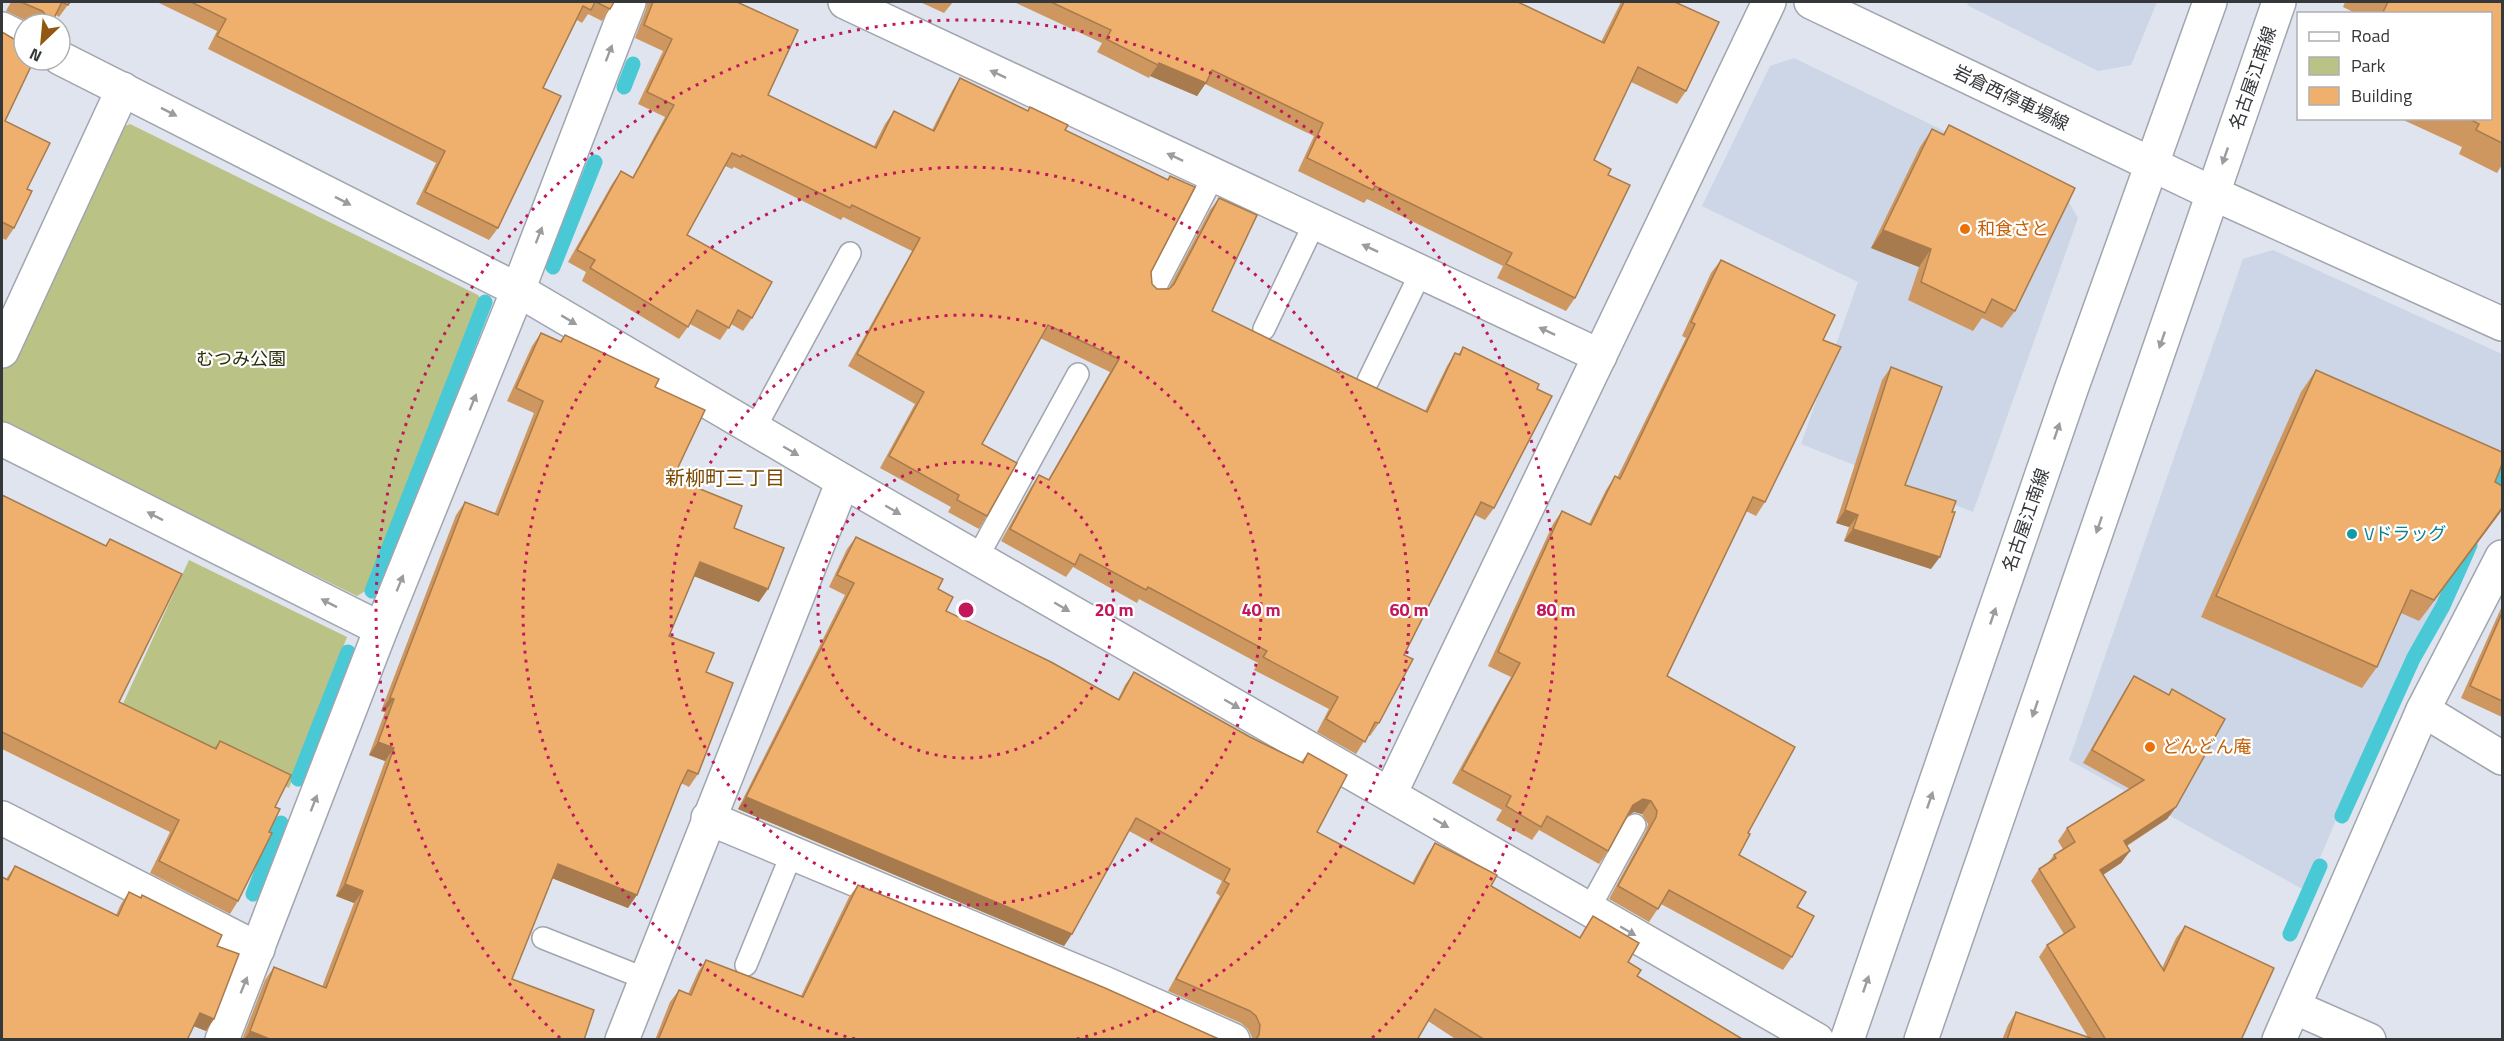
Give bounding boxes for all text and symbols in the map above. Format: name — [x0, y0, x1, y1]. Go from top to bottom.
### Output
north arrow — [12, 12, 72, 72]
legend — [2297, 12, 2492, 120]
street label: 名古屋江南線 — [2222, 22, 2283, 133]
text: Road — [2351, 22, 2390, 49]
text: N — [25, 42, 46, 69]
one-way arrow — [605, 44, 614, 62]
text: Park — [2351, 52, 2386, 79]
street label: 岩倉西停車場線 — [1949, 58, 2074, 137]
one-way arrow — [990, 69, 1007, 78]
text: Building — [2351, 82, 2412, 109]
one-way arrow — [160, 107, 177, 117]
one-way arrow — [2220, 147, 2230, 165]
one-way arrow — [1166, 152, 1183, 161]
one-way arrow — [334, 196, 351, 205]
place label: 和食さと — [1977, 215, 2049, 242]
marker: 和食さと — [1958, 222, 1972, 236]
one-way arrow — [535, 226, 545, 244]
one-way arrow — [1362, 244, 1379, 253]
one-way arrow — [561, 314, 577, 325]
one-way arrow — [1539, 327, 1556, 336]
one-way arrow — [2157, 331, 2166, 349]
park label: むつみ公園 — [196, 345, 286, 372]
one-way arrow — [468, 392, 478, 410]
one-way arrow — [2052, 422, 2062, 440]
one-way arrow — [783, 446, 800, 456]
district label: 新柳町三丁目 — [665, 462, 785, 493]
street label: 名古屋江南線 — [1995, 464, 2056, 575]
one-way arrow — [885, 505, 902, 515]
one-way arrow — [146, 511, 163, 520]
one-way arrow — [2093, 516, 2103, 534]
place label: Vドラッグ — [2364, 520, 2446, 547]
marker: Vドラッグ — [2345, 527, 2359, 541]
one-way arrow — [395, 573, 405, 591]
text: 20 m — [1094, 596, 1134, 623]
text: 40 m — [1241, 596, 1281, 623]
text: 60 m — [1389, 596, 1429, 623]
text: 80 m — [1536, 596, 1576, 623]
one-way arrow — [320, 598, 337, 608]
centre of rings — [956, 600, 976, 620]
one-way arrow — [1054, 602, 1071, 612]
one-way arrow — [1989, 607, 1999, 625]
one-way arrow — [1224, 699, 1241, 709]
one-way arrow — [2030, 700, 2040, 718]
place label: どんどん庵 — [2162, 733, 2251, 760]
marker: どんどん庵 — [2143, 740, 2157, 754]
one-way arrow — [1925, 791, 1935, 809]
one-way arrow — [309, 794, 319, 812]
one-way arrow — [1433, 818, 1449, 829]
one-way arrow — [1620, 926, 1637, 936]
one-way arrow — [1862, 975, 1871, 993]
one-way arrow — [240, 976, 249, 994]

